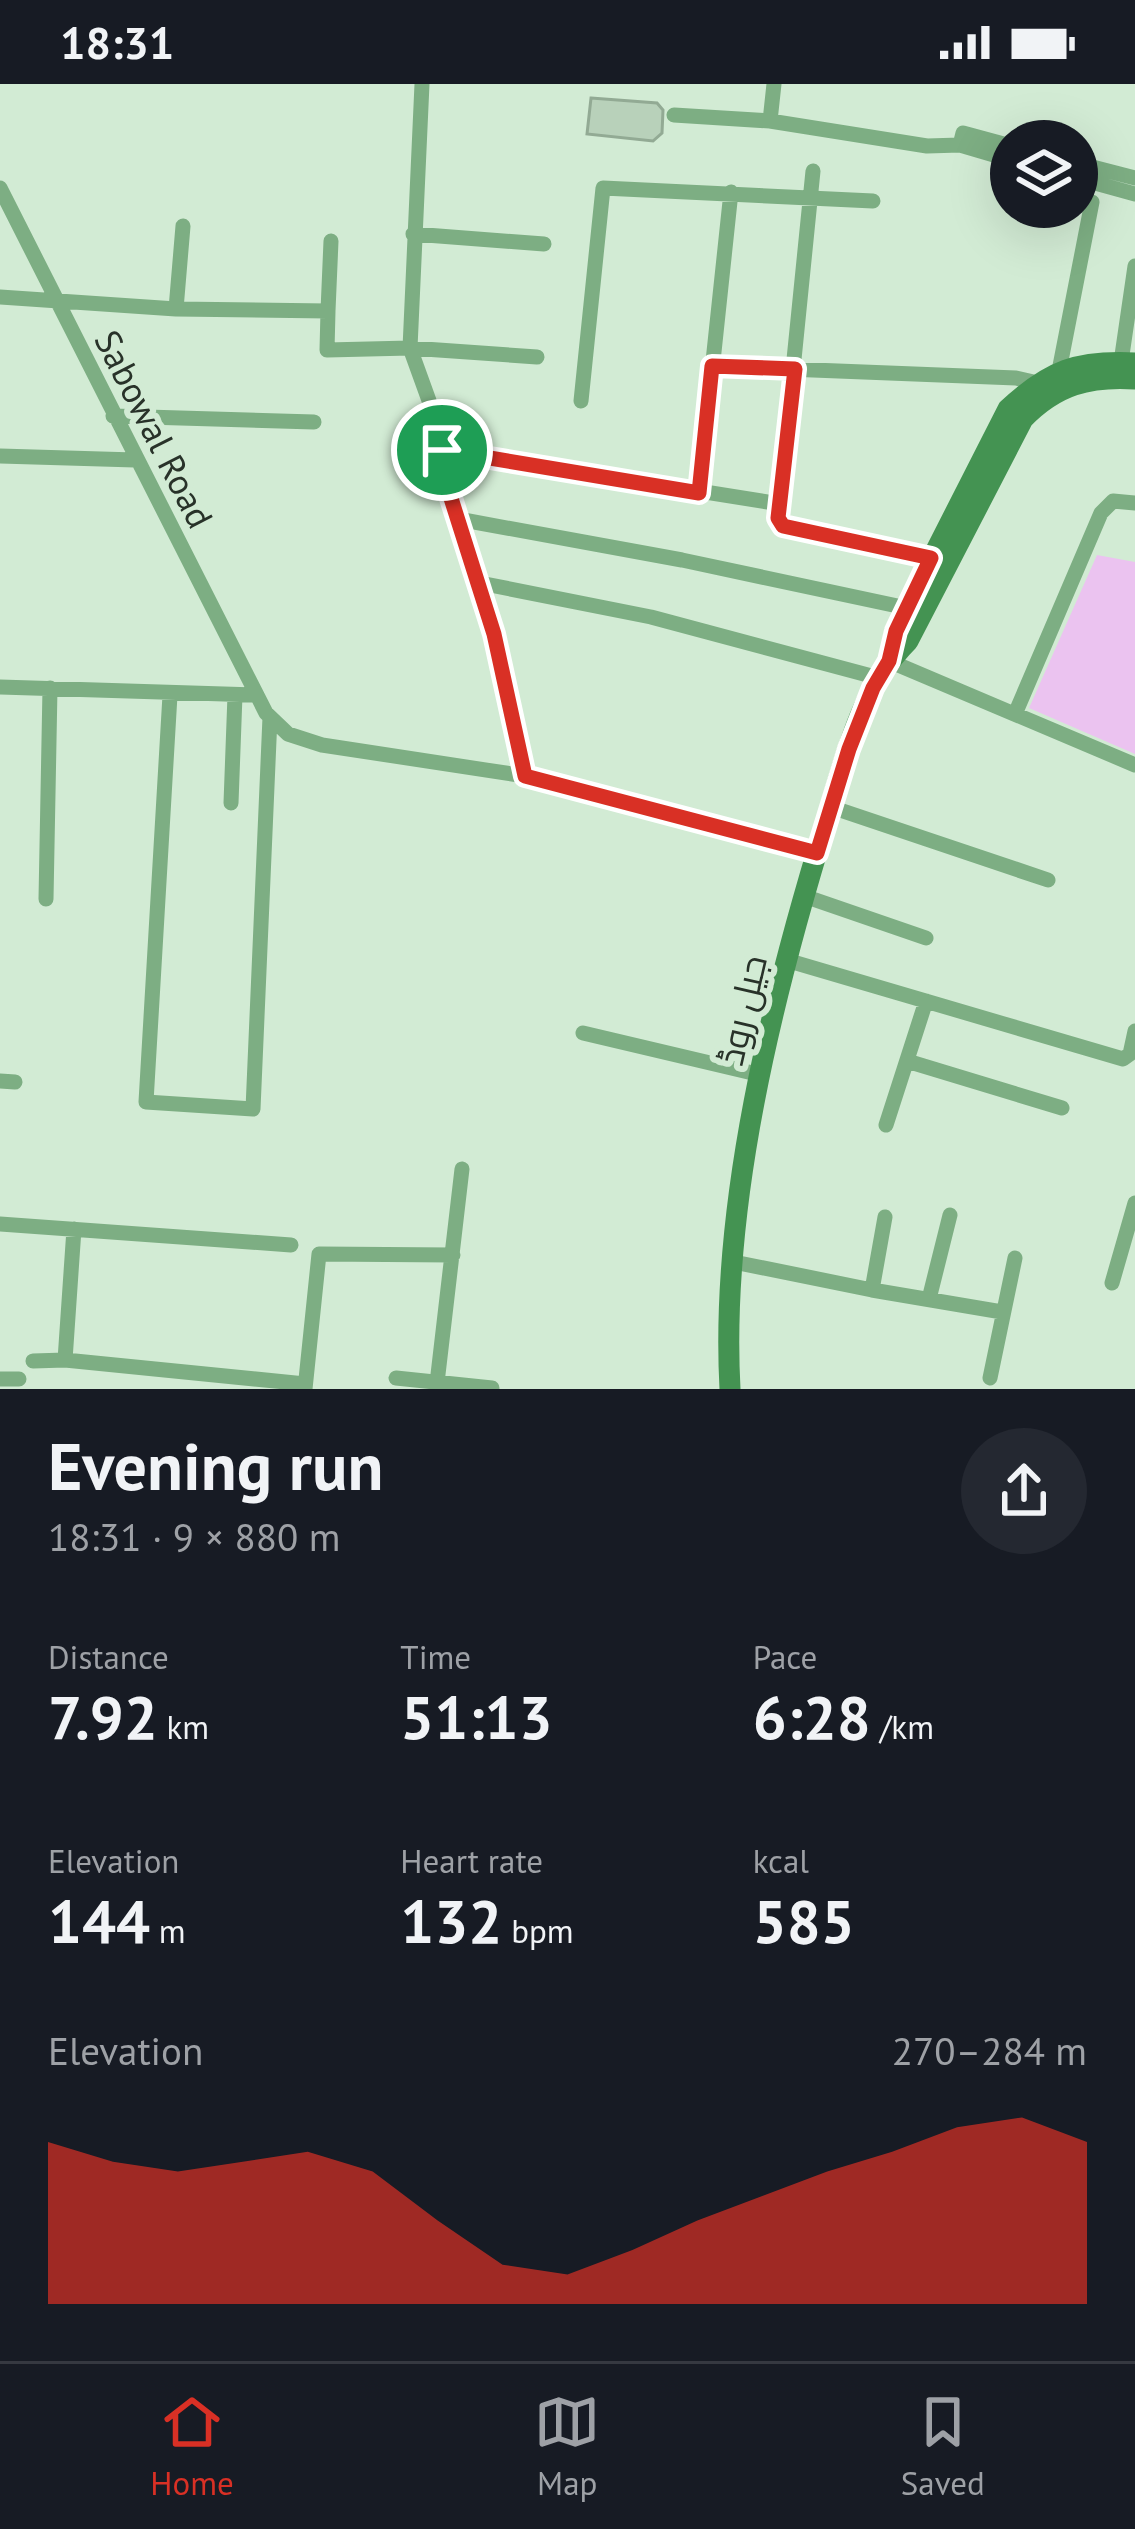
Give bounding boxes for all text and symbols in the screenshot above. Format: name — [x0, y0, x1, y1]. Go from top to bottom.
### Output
text: 18:31 — [60, 13, 174, 71]
map controls — [990, 120, 1098, 228]
button: layers — [990, 120, 1098, 228]
street label: Sabowal Road — [84, 322, 224, 536]
pin — [391, 399, 493, 501]
icon: arrive — [409, 417, 475, 483]
street label: جیل روڈ — [706, 950, 777, 1070]
text: Evening run — [48, 1423, 383, 1508]
button: share — [961, 1428, 1087, 1554]
text: 18:31 · 9 × 880 m — [48, 1511, 340, 1562]
text: Distance — [48, 1635, 169, 1678]
text: Time — [400, 1635, 471, 1678]
text: Pace — [753, 1635, 817, 1678]
text: 7.92 — [48, 1678, 158, 1756]
text: 51:13 — [400, 1678, 553, 1756]
text: 6:28 — [753, 1678, 871, 1756]
text: km — [158, 1705, 209, 1748]
text: /km — [871, 1705, 934, 1748]
text: Elevation — [48, 1839, 179, 1882]
text: Heart rate — [400, 1839, 543, 1882]
text: kcal — [753, 1839, 809, 1882]
text: 144 — [48, 1882, 150, 1960]
text: 132 — [400, 1882, 502, 1960]
text: 585 — [753, 1882, 855, 1960]
text: m — [150, 1909, 186, 1952]
text: bpm — [502, 1909, 574, 1952]
text: Elevation — [48, 2025, 203, 2076]
text: 270–284 m — [892, 2025, 1087, 2076]
tab: Home — [150, 2389, 234, 2504]
tab: Map — [534, 2389, 600, 2504]
tab: Saved — [901, 2389, 985, 2504]

